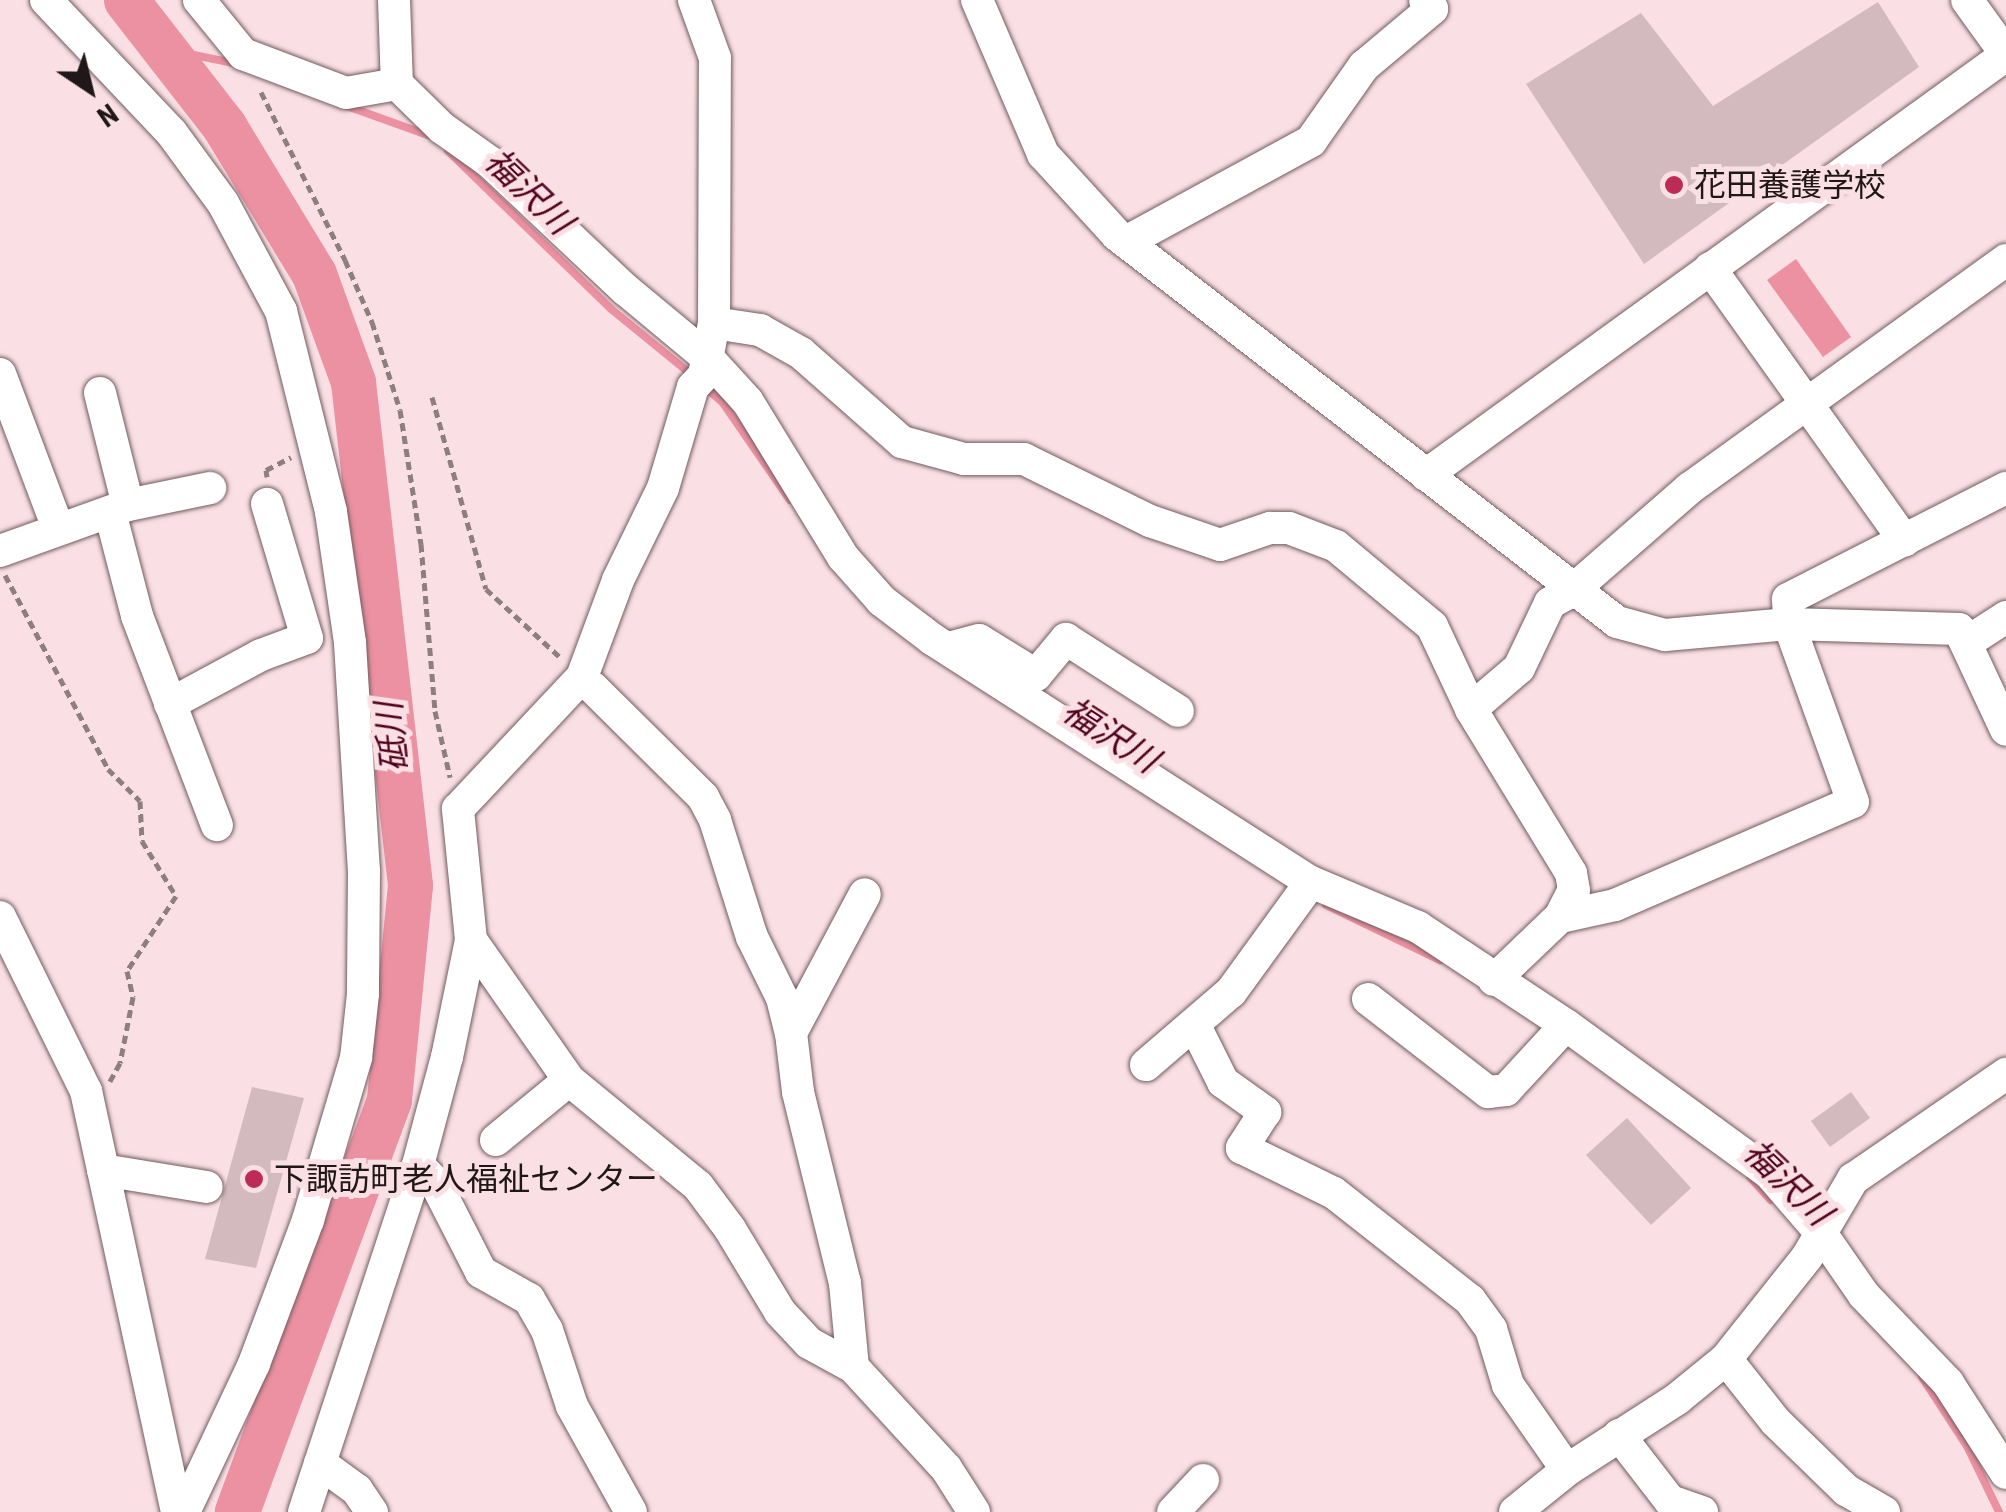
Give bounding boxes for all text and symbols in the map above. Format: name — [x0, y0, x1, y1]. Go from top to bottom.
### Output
north arrow — [40, 40, 140, 140]
text: N — [91, 97, 124, 133]
water label: 福沢川 — [476, 140, 580, 244]
place label: 花田養護学校 — [1694, 166, 1886, 204]
marker: 花田養護学校 — [1663, 174, 1685, 196]
water label: 福沢川 — [1055, 690, 1165, 782]
water label: 砥川 — [368, 700, 418, 774]
water label: 福沢川 — [1735, 1131, 1839, 1235]
place label: 下諏訪町老人福祉センター — [274, 1160, 658, 1198]
marker: 下諏訪町老人福祉センター — [243, 1168, 265, 1190]

